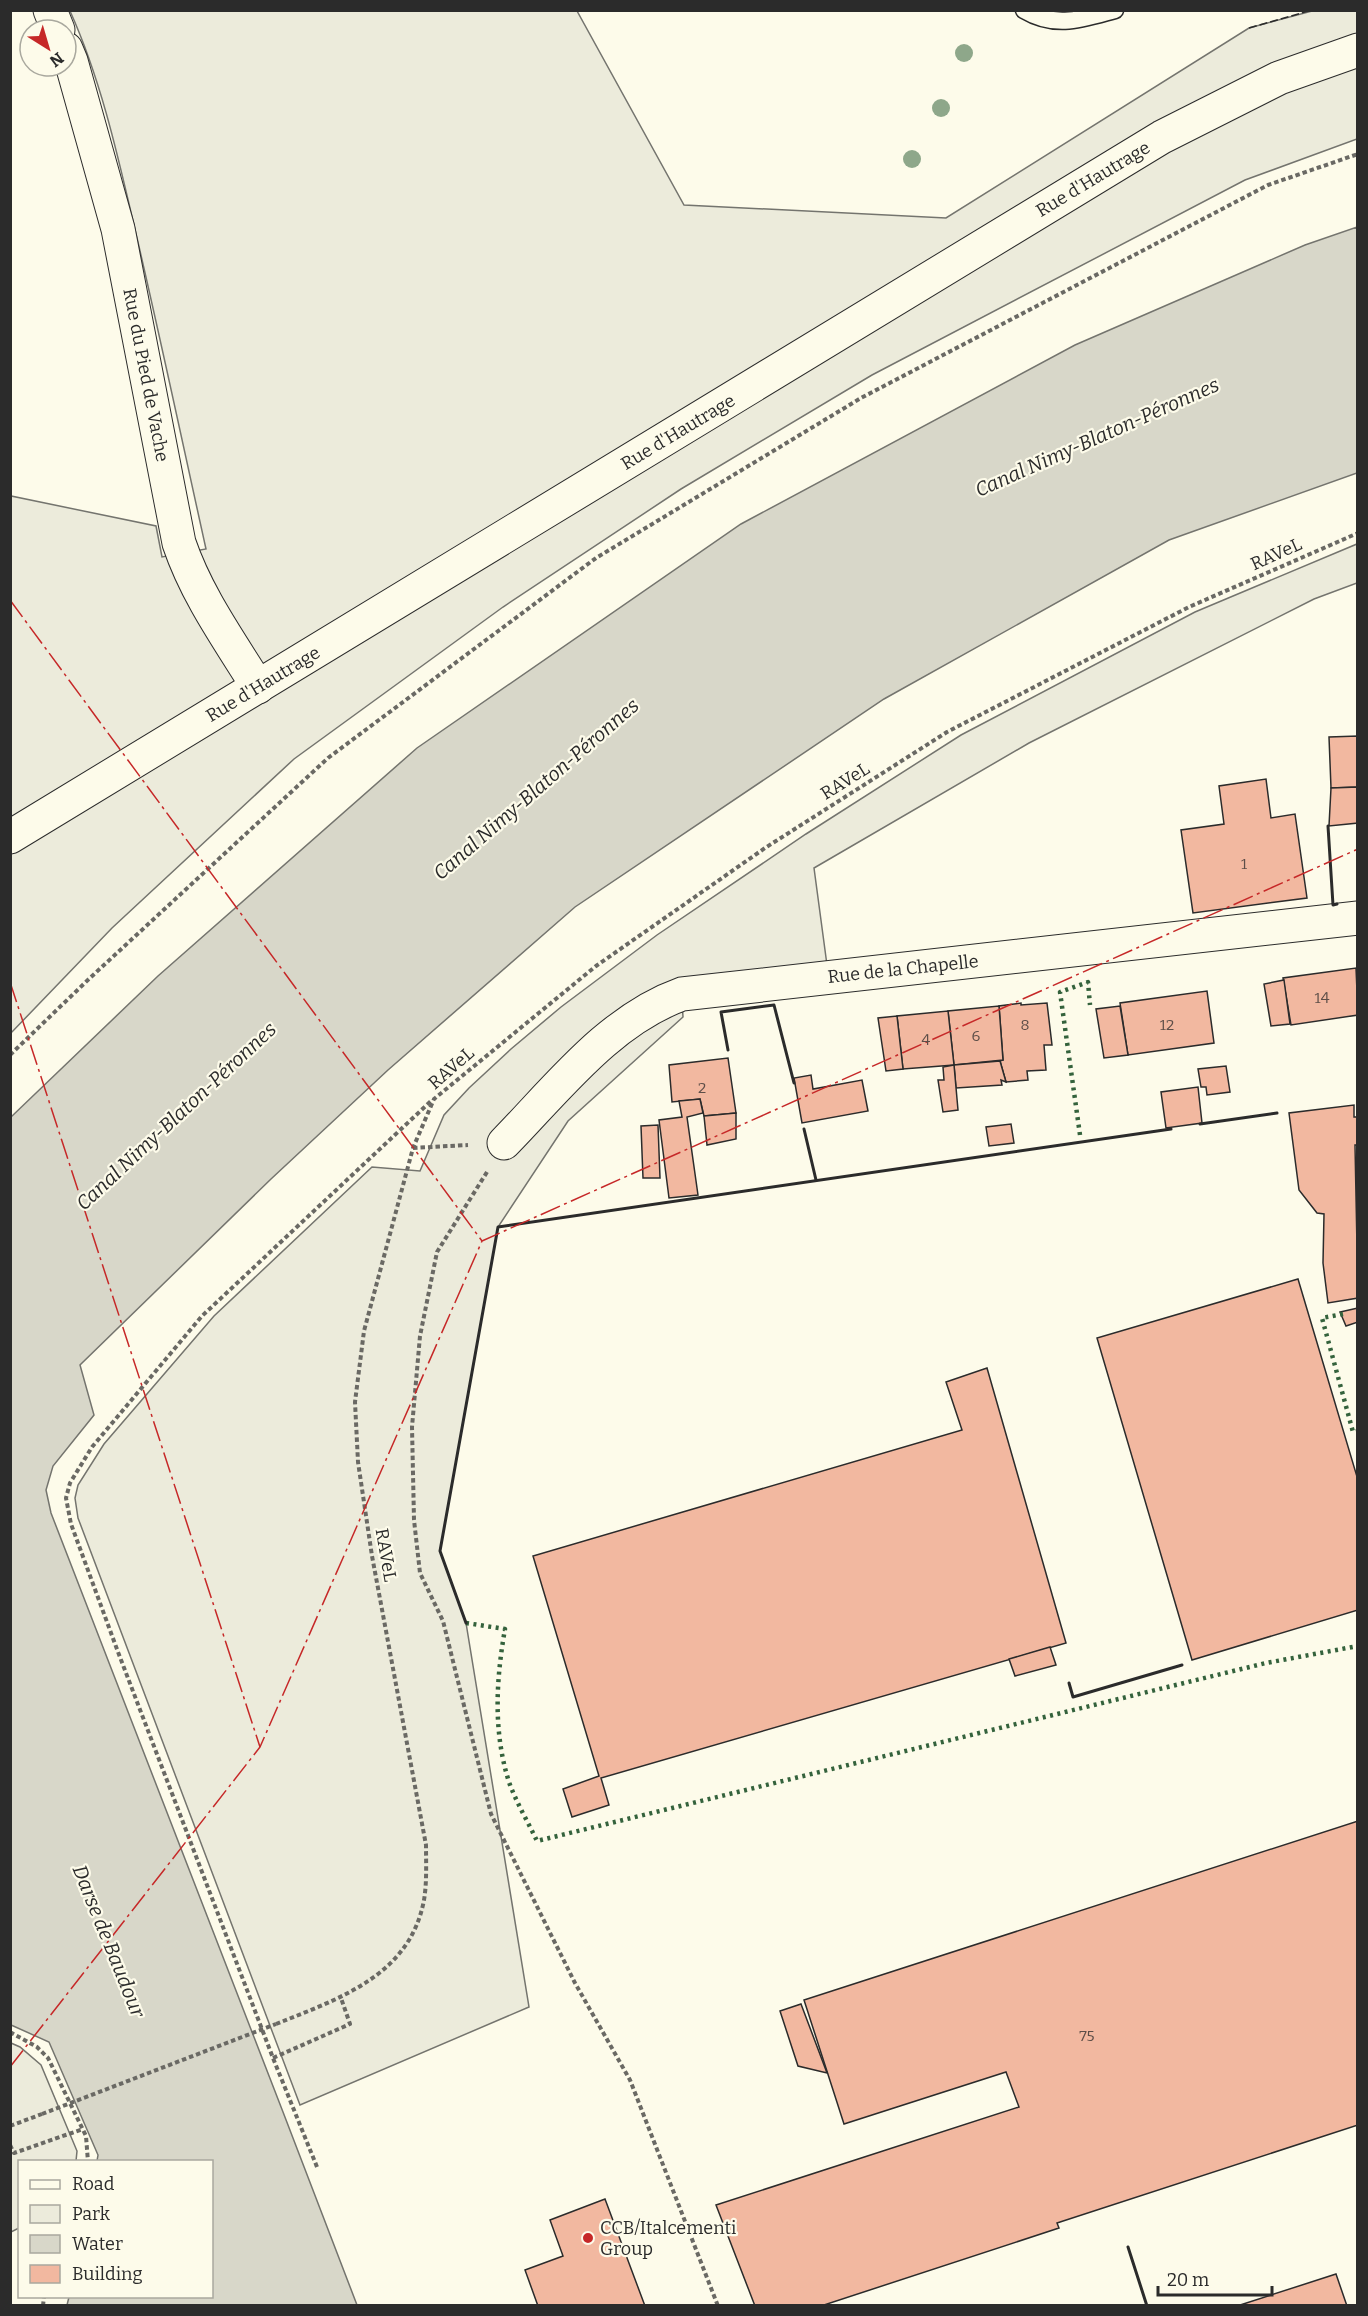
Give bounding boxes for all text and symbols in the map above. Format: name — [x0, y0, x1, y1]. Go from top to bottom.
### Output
north arrow — [18, 18, 78, 78]
text: N — [46, 48, 67, 71]
street label: Rue d'Hautrage — [1032, 136, 1154, 222]
street label: Rue du Pied de Vache — [118, 286, 174, 464]
water label: Canal Nimy-Blaton-Péronnes — [971, 372, 1223, 502]
street label: Rue d'Hautrage — [617, 389, 739, 475]
street label: RAVeL — [1247, 533, 1305, 575]
street label: Rue d'Hautrage — [202, 641, 324, 727]
water label: Canal Nimy-Blaton-Péronnes — [428, 693, 644, 885]
street label: RAVeL — [816, 757, 874, 805]
house number: 1 — [1241, 855, 1247, 873]
street label: Rue de la Chapelle — [826, 950, 980, 988]
house number: 14 — [1315, 989, 1330, 1007]
house number: 8 — [1020, 1016, 1030, 1034]
house number: 12 — [1160, 1016, 1174, 1034]
water label: Canal Nimy-Blaton-Péronnes — [71, 1017, 281, 1215]
house number: 6 — [972, 1027, 981, 1045]
house number: 4 — [922, 1031, 931, 1049]
street label: RAVeL — [424, 1042, 479, 1094]
house number: 2 — [698, 1079, 706, 1097]
street label: RAVeL — [371, 1527, 402, 1583]
water label: Darse de Baudour — [68, 1861, 151, 2021]
house number: 75 — [1079, 2027, 1095, 2045]
legend — [18, 2160, 213, 2298]
text: Road — [72, 2173, 115, 2195]
text: Park — [72, 2203, 111, 2225]
place label: CCB/Italcementi Group — [600, 2217, 736, 2260]
marker: CCB/Italcementi Group — [581, 2231, 595, 2245]
text: Water — [72, 2233, 123, 2255]
scale bar — [1158, 2259, 1272, 2297]
text: Building — [72, 2263, 143, 2285]
text: 20 m — [1167, 2269, 1209, 2291]

